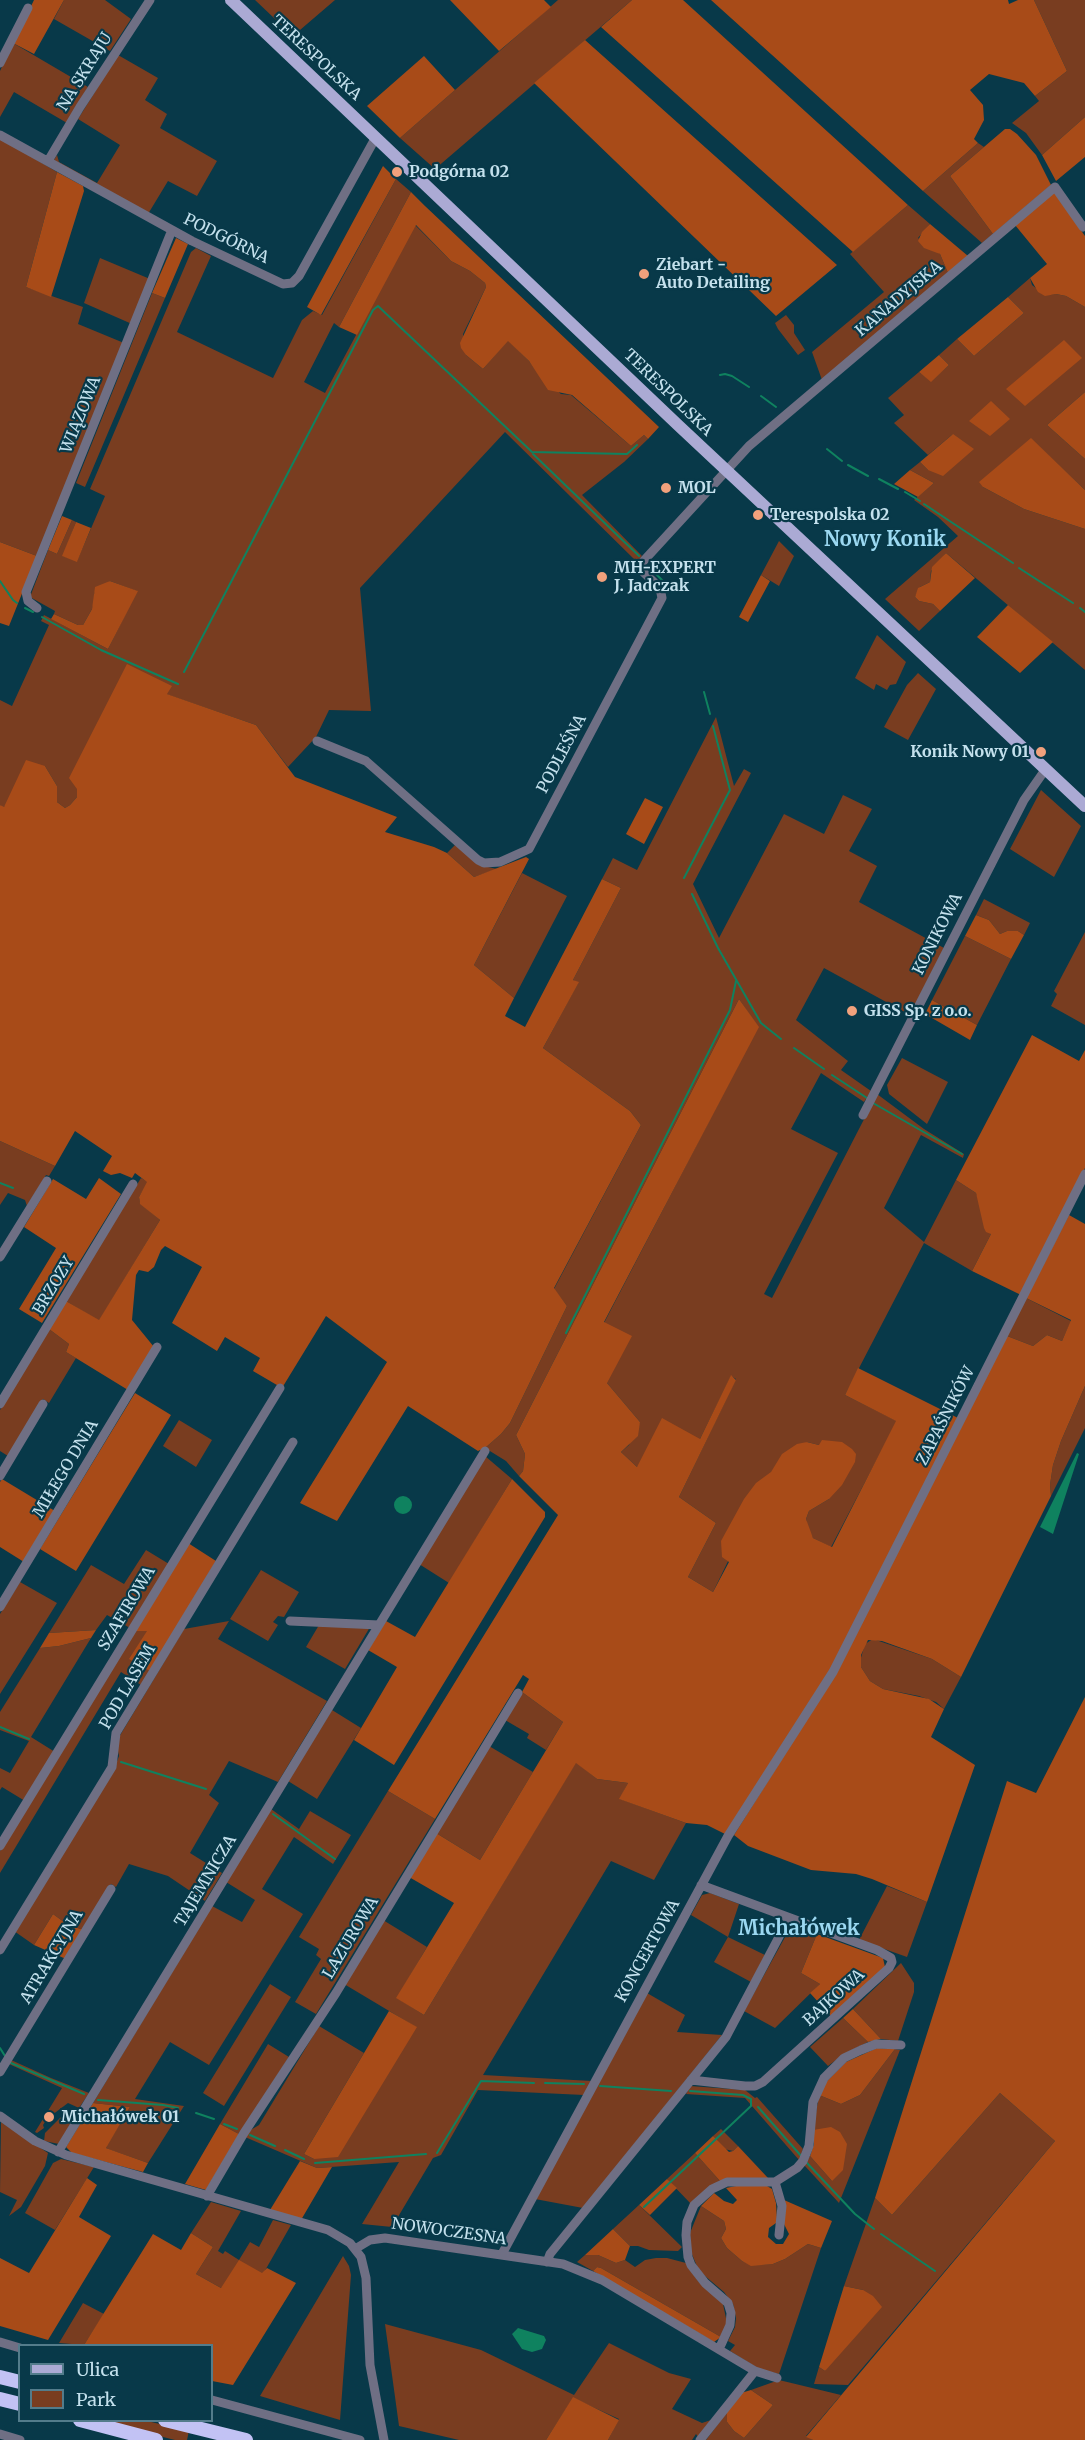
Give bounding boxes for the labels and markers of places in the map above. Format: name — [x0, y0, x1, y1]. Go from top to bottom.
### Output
place label: Podgórna 02 — [409, 162, 509, 182]
marker: Podgórna 02 — [390, 165, 404, 179]
place label: Ziebart - Auto Detailing — [656, 255, 770, 293]
marker: Ziebart - Auto Detailing — [637, 267, 651, 281]
place label: MOL — [678, 478, 716, 498]
marker: MOL — [659, 481, 673, 495]
place label: Terespolska 02 — [770, 505, 889, 525]
marker: Terespolska 02 — [751, 508, 765, 522]
place label: MH-EXPERT J. Jadczak — [614, 558, 716, 596]
marker: MH-EXPERT J. Jadczak — [595, 570, 609, 584]
place label: Konik Nowy 01 — [910, 742, 1029, 762]
marker: Konik Nowy 01 — [1034, 745, 1048, 759]
place label: GISS Sp. z o.o. — [864, 1001, 972, 1021]
marker: GISS Sp. z o.o. — [845, 1004, 859, 1018]
place label: Michałówek 01 — [61, 2107, 179, 2127]
marker: Michałówek 01 — [42, 2110, 56, 2124]

